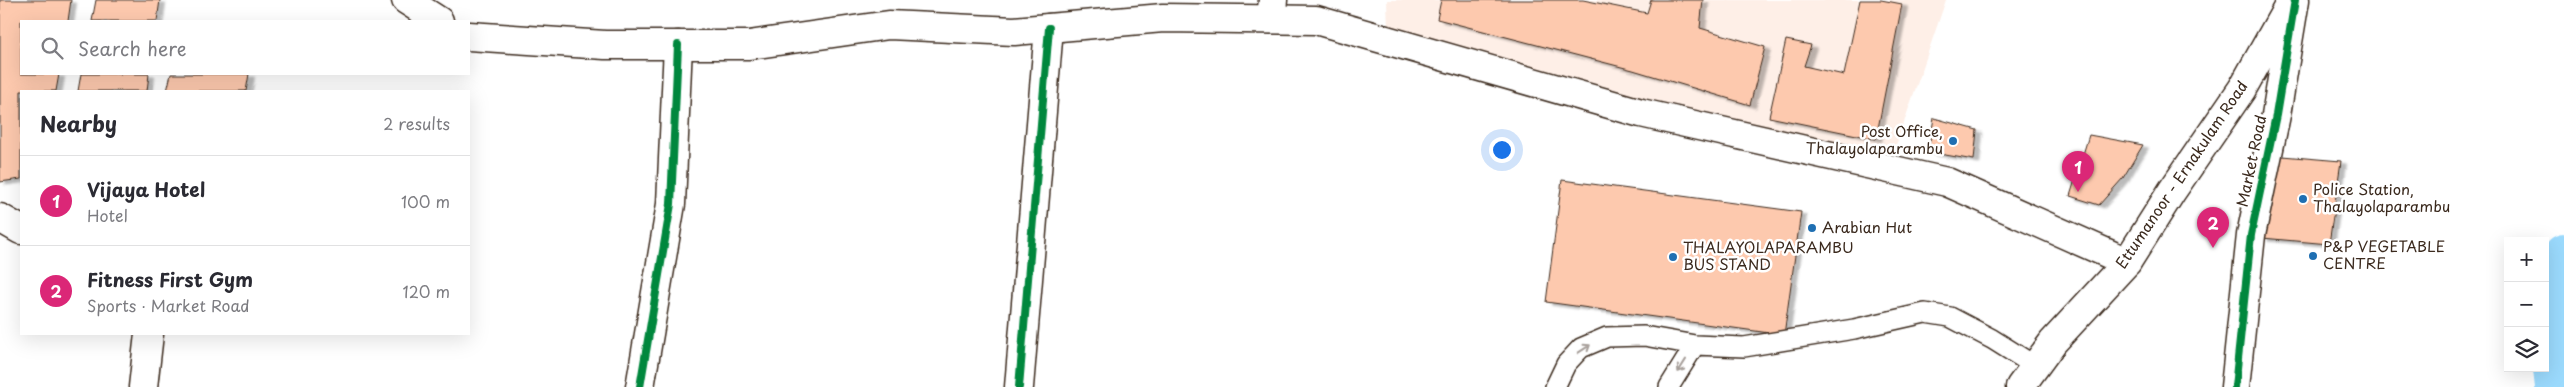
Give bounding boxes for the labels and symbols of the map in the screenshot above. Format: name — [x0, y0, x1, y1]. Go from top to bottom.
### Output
street label: Ettumanoor - Ernakulam Road — [2109, 76, 2252, 273]
street label: Market Road — [2230, 113, 2271, 209]
place label: Post Office, Thalayolaparambu — [1806, 119, 1943, 159]
marker: Post Office, Thalayolaparambu — [1947, 135, 1959, 147]
your location — [1489, 137, 1515, 163]
pin: 1 — [2062, 151, 2094, 192]
place label: Police Station, Thalayolaparambu — [2313, 177, 2450, 217]
marker: Police Station, Thalayolaparambu — [2297, 193, 2309, 205]
pin: 2 — [2197, 207, 2229, 248]
place label: Arabian Hut — [1822, 215, 1912, 238]
marker: Arabian Hut — [1806, 222, 1818, 234]
place label: P&P VEGETABLE CENTRE — [2323, 234, 2445, 274]
place label: THALAYOLAPARAMBU BUS STAND — [1683, 235, 1854, 275]
marker: P&P VEGETABLE CENTRE — [2307, 250, 2319, 262]
marker: THALAYOLAPARAMBU BUS STAND — [1667, 251, 1679, 263]
one-way arrow — [1576, 343, 1590, 353]
one-way arrow — [1677, 359, 1687, 373]

